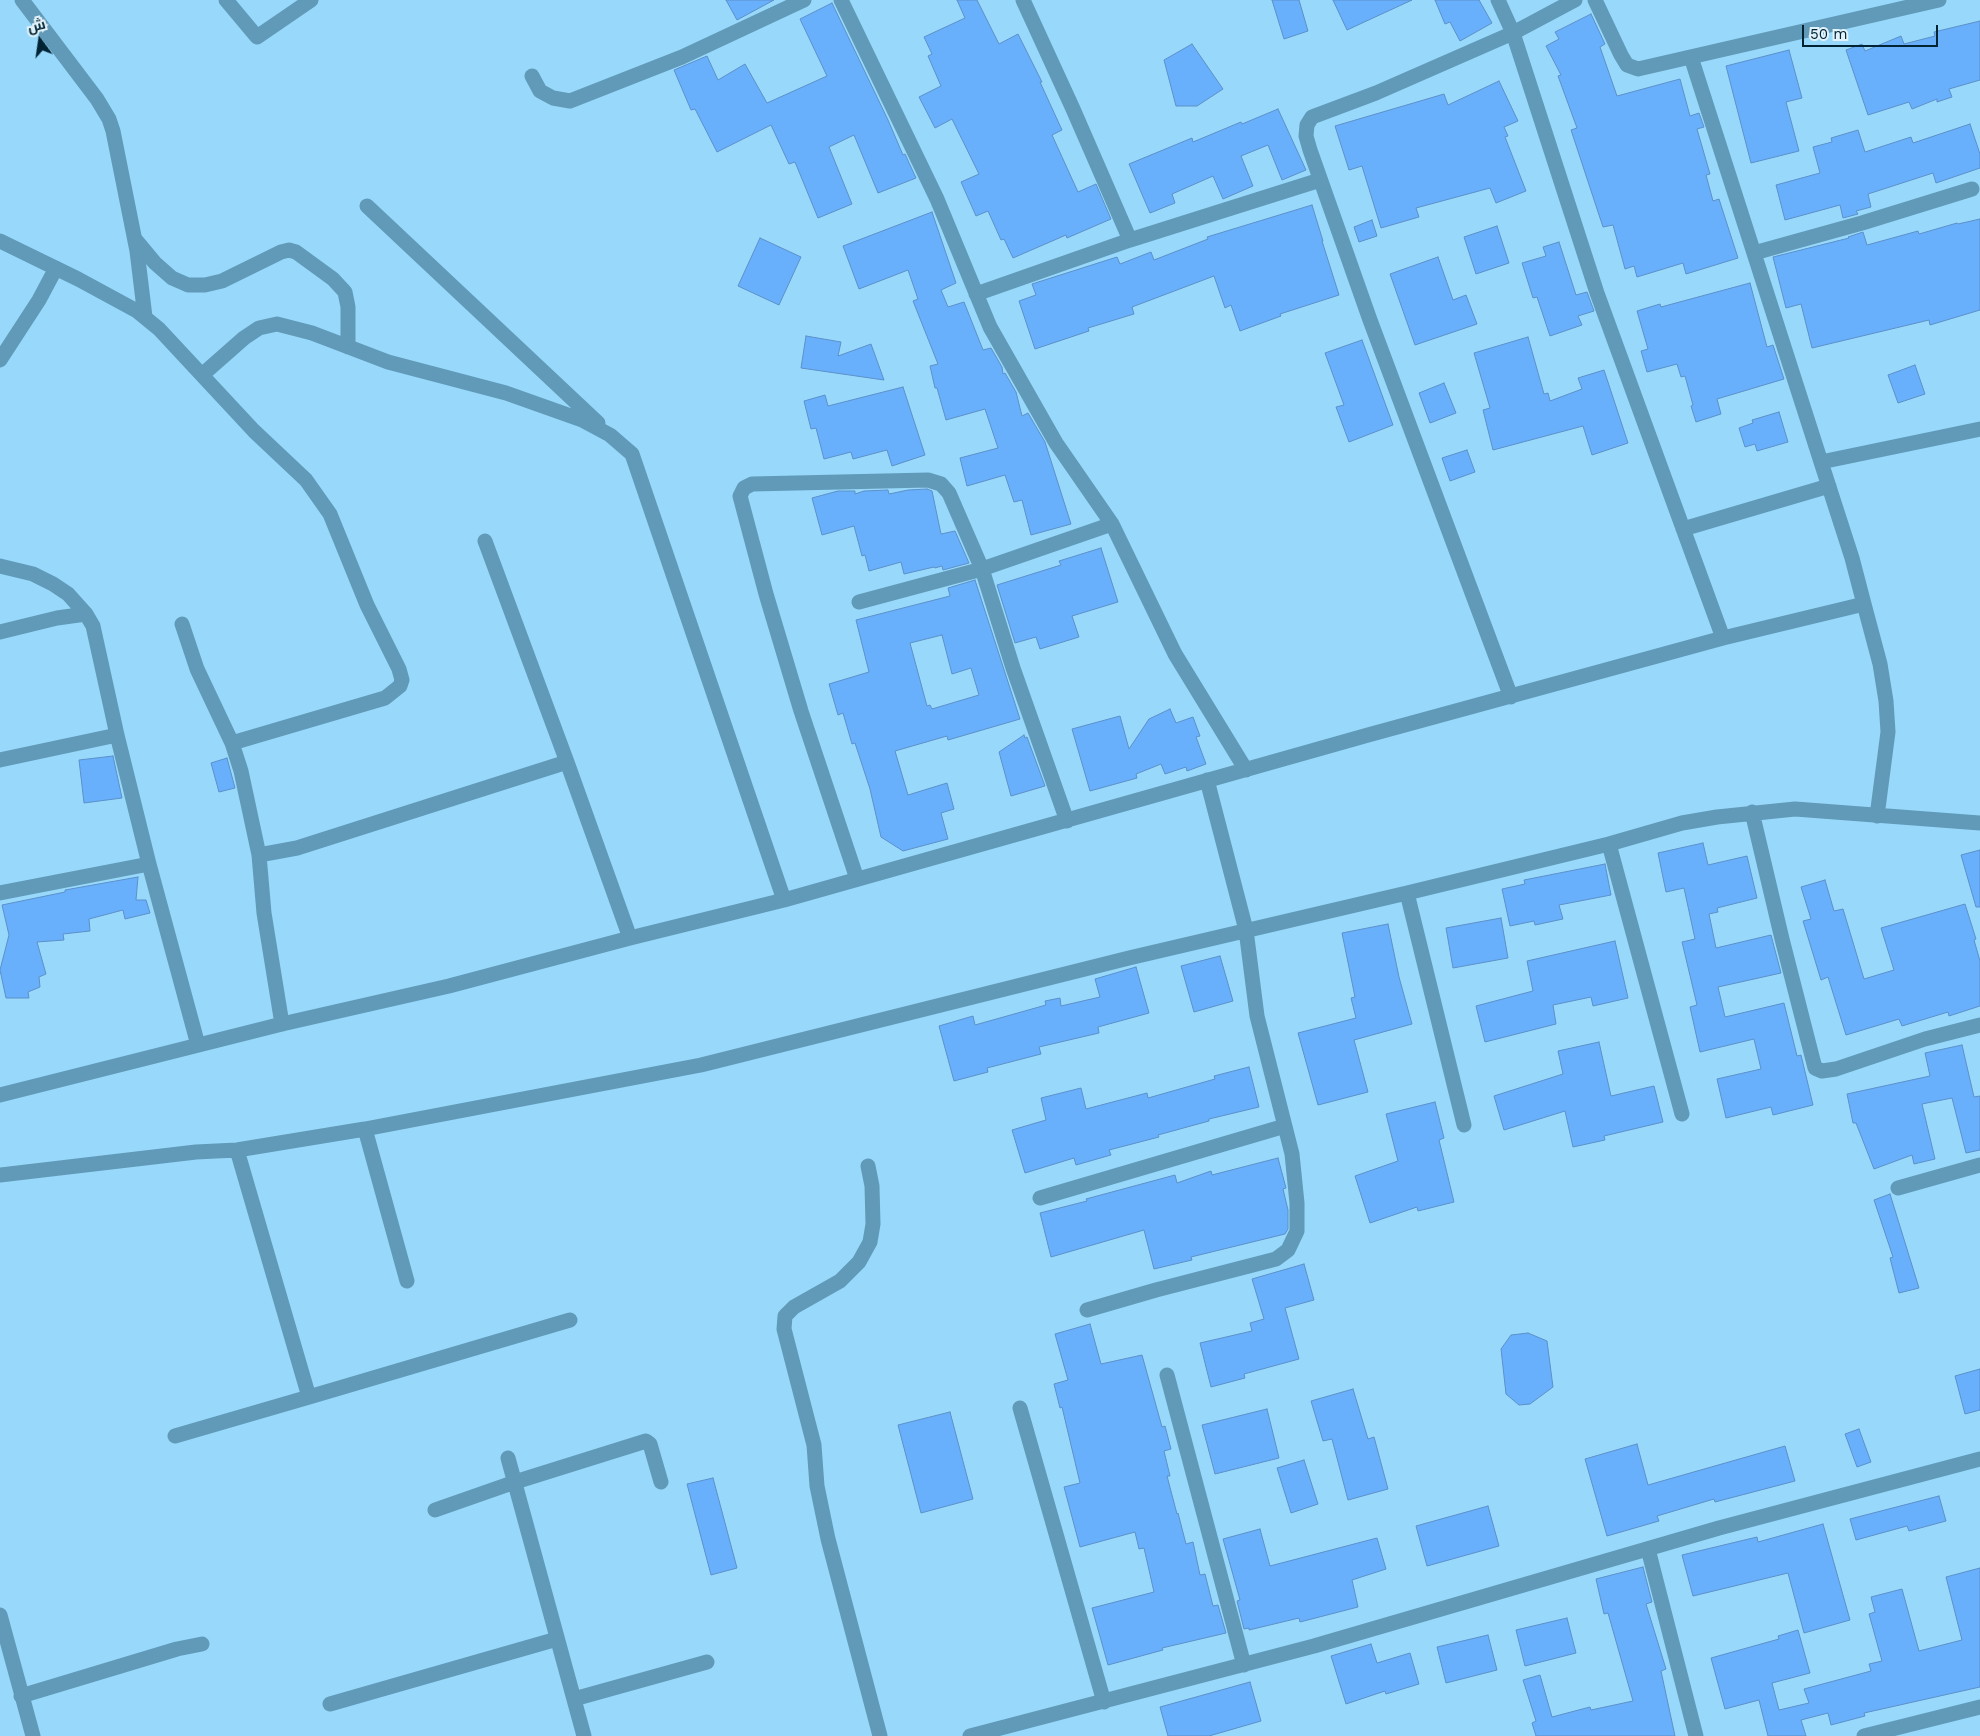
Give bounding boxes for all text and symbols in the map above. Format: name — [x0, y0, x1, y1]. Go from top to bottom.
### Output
north arrow — [15, 15, 65, 65]
scale bar — [1805, 15, 1941, 47]
text: ش — [26, 16, 47, 35]
text: 50 m — [1810, 25, 1847, 43]

